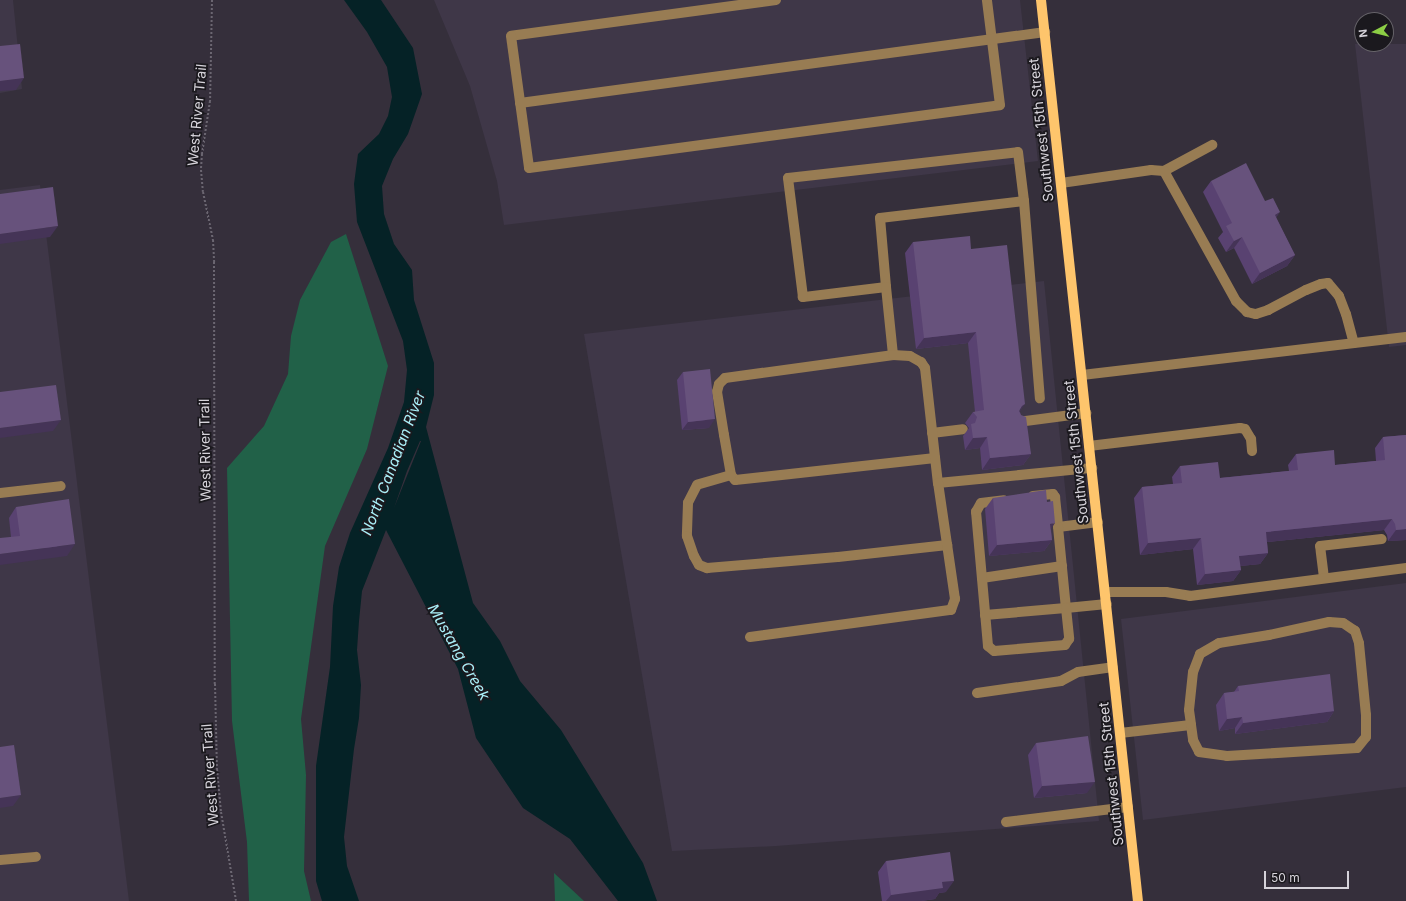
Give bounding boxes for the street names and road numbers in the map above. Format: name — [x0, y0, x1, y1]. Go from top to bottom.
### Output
street label: Southwest 15th Street — [1025, 57, 1057, 203]
street label: West River Trail — [184, 63, 210, 167]
street label: Southwest 15th Street — [1060, 379, 1092, 525]
street label: West River Trail — [196, 399, 214, 501]
street label: Southwest 15th Street — [1095, 701, 1127, 847]
street label: West River Trail — [198, 723, 222, 827]

